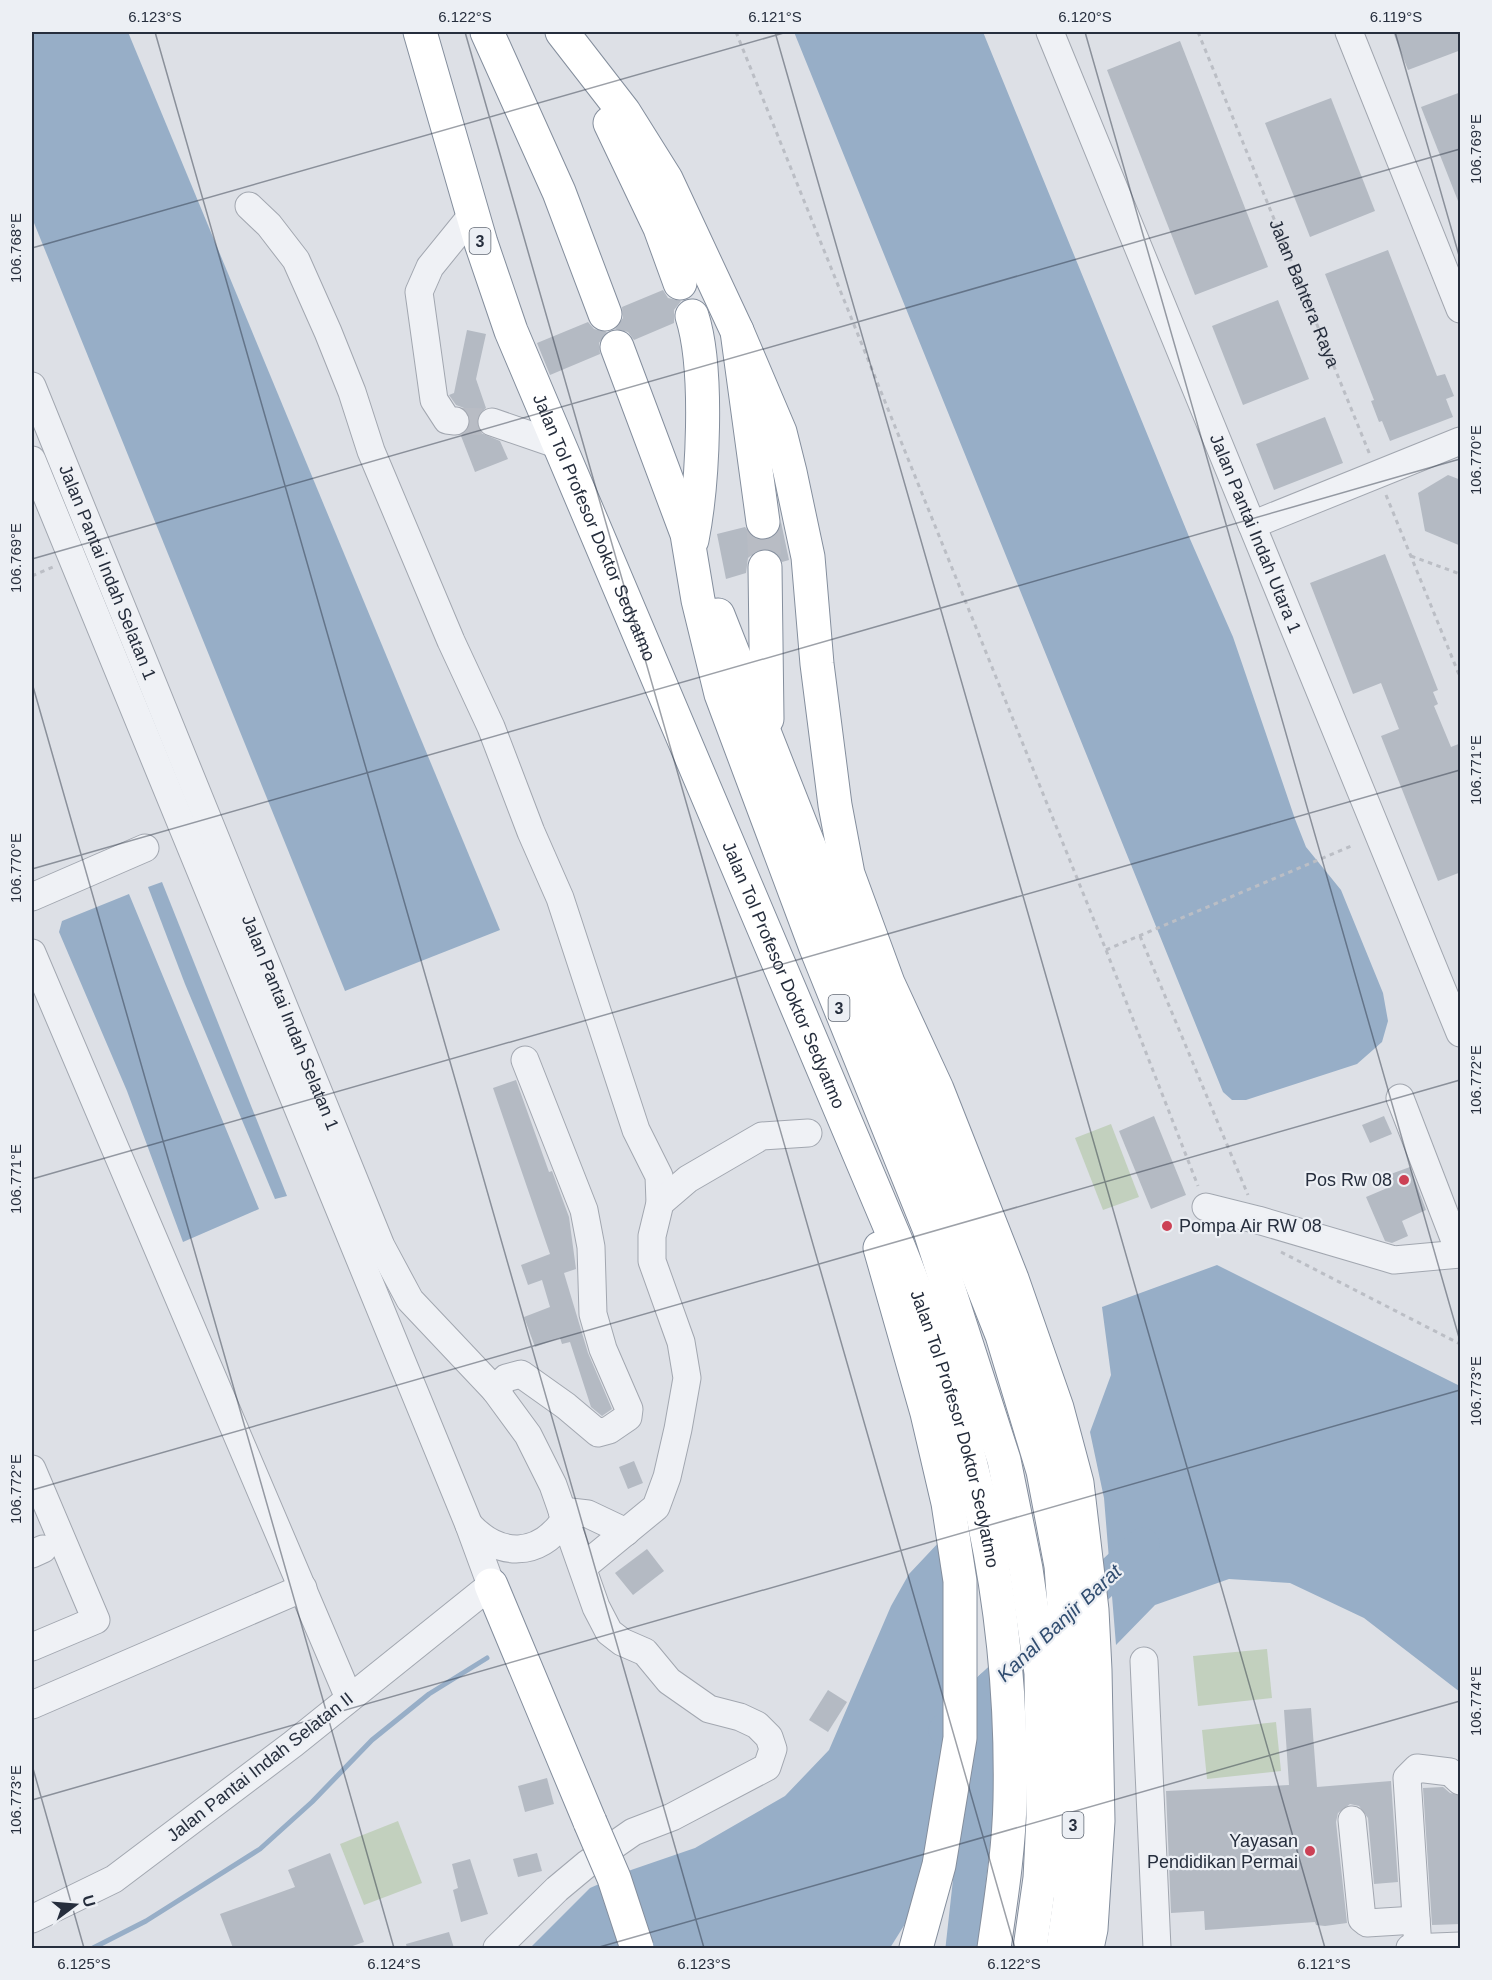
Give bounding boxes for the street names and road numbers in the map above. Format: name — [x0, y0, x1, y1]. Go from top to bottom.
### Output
street label: Jalan Bahtera Raya — [1265, 216, 1344, 371]
road number: 3 — [470, 228, 490, 254]
street label: Jalan Tol Profesor Doktor Sedyatmo — [529, 391, 659, 664]
street label: Jalan Pantai Indah Utara 1 — [1206, 431, 1305, 636]
street label: Jalan Pantai Indah Selatan 1 — [55, 462, 160, 683]
street label: Jalan Tol Profesor Doktor Sedyatmo — [718, 839, 849, 1112]
street label: Jalan Pantai Indah Selatan 1 — [238, 912, 343, 1133]
road number: 3 — [828, 995, 850, 1021]
street label: Jalan Tol Profesor Doktor Sedyatmo — [906, 1287, 1003, 1569]
street label: Jalan Pantai Indah Selatan II — [163, 1688, 357, 1846]
road number: 3 — [1062, 1812, 1084, 1838]

